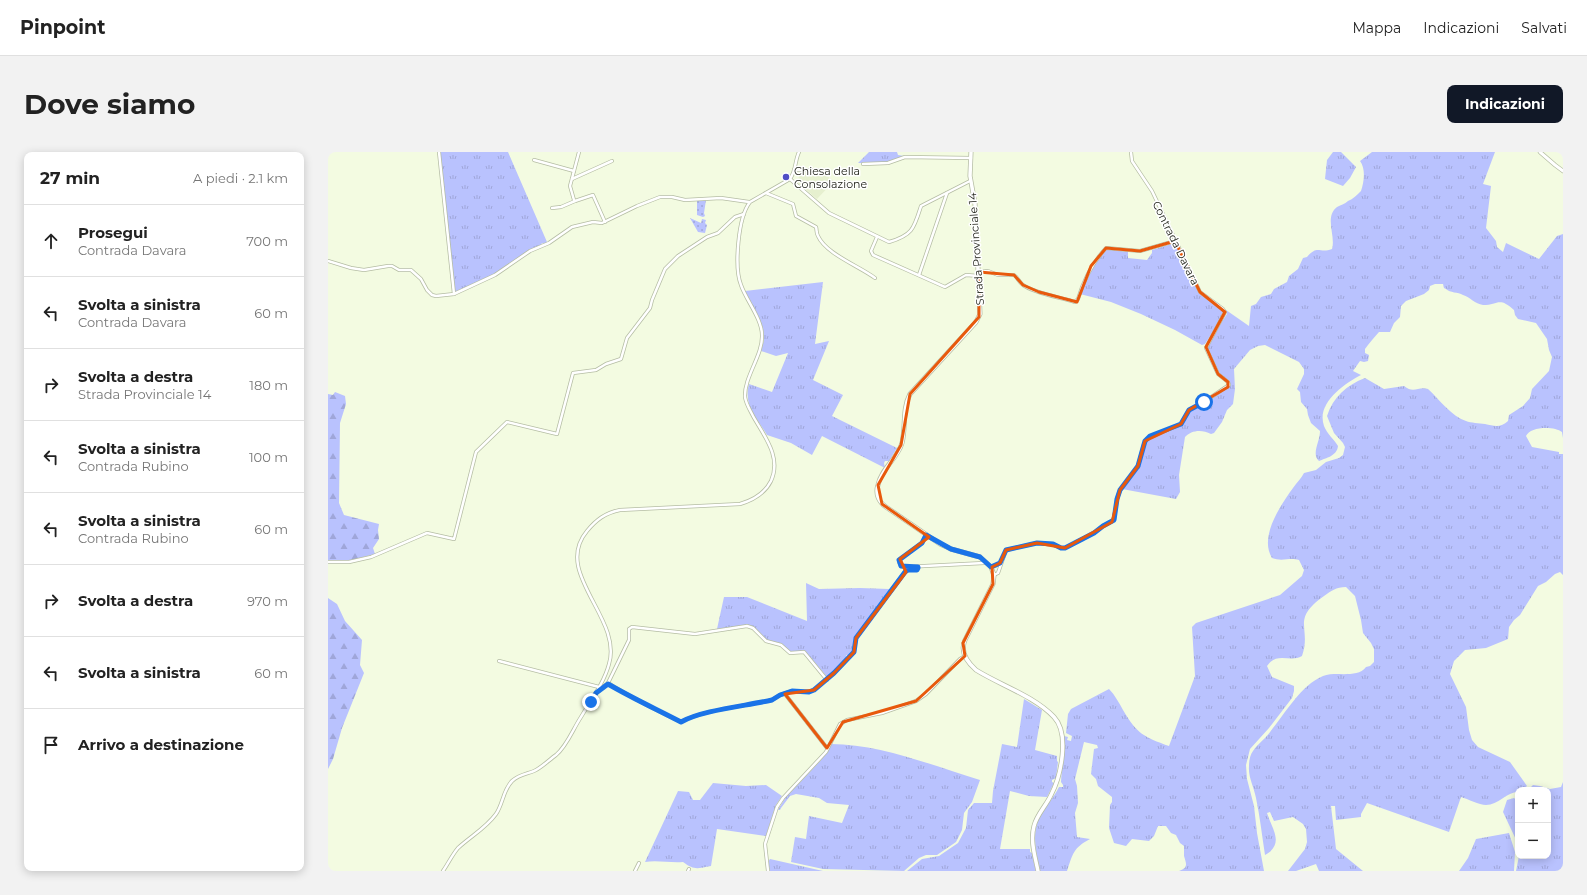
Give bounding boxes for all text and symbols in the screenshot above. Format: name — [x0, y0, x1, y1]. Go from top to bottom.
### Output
text: Pinpoint — [20, 16, 105, 39]
text: Mappa — [1352, 19, 1401, 37]
text: Indicazioni — [1423, 19, 1499, 37]
text: Salvati — [1521, 19, 1567, 37]
button: Indicazioni — [1447, 85, 1563, 123]
text: Dove siamo — [24, 87, 195, 121]
place label: Chiesa della Consolazione — [794, 164, 868, 191]
text: 27 min — [40, 168, 100, 188]
text: A piedi · 2.1 km — [193, 170, 288, 186]
marker: Chiesa della Consolazione — [781, 172, 791, 182]
street label: Strada Provinciale 14 — [965, 192, 987, 306]
street label: Contrada Davara — [1150, 199, 1202, 287]
text: Prosegui — [78, 223, 148, 242]
icon: ahead — [40, 230, 62, 252]
text: 700 m — [246, 233, 288, 249]
text: Contrada Davara — [78, 242, 186, 258]
text: Svolta a sinistra — [78, 295, 201, 314]
icon: left — [40, 302, 62, 324]
text: 60 m — [254, 305, 288, 321]
text: Contrada Davara — [78, 314, 186, 330]
text: Svolta a destra — [78, 367, 193, 386]
icon: right — [40, 374, 62, 396]
text: 180 m — [249, 377, 288, 393]
text: Strada Provinciale 14 — [78, 386, 211, 402]
route start — [1195, 393, 1213, 411]
text: Svolta a sinistra — [78, 439, 201, 458]
icon: left — [40, 446, 62, 468]
text: 100 m — [249, 449, 288, 465]
text: Contrada Rubino — [78, 458, 189, 474]
text: Svolta a sinistra — [78, 511, 201, 530]
icon: left — [40, 518, 62, 540]
text: 60 m — [254, 521, 288, 537]
text: Contrada Rubino — [78, 530, 189, 546]
icon: right — [40, 590, 62, 612]
text: Svolta a destra — [78, 591, 193, 610]
text: 970 m — [247, 593, 288, 609]
icon: left — [40, 662, 62, 684]
text: Svolta a sinistra — [78, 663, 201, 682]
text: 60 m — [254, 665, 288, 681]
route end — [582, 693, 600, 711]
icon: arrive — [40, 734, 62, 756]
text: Arrivo a destinazione — [78, 735, 244, 754]
map controls — [1515, 787, 1551, 859]
button: + — [1515, 787, 1551, 823]
button: − — [1515, 823, 1551, 859]

